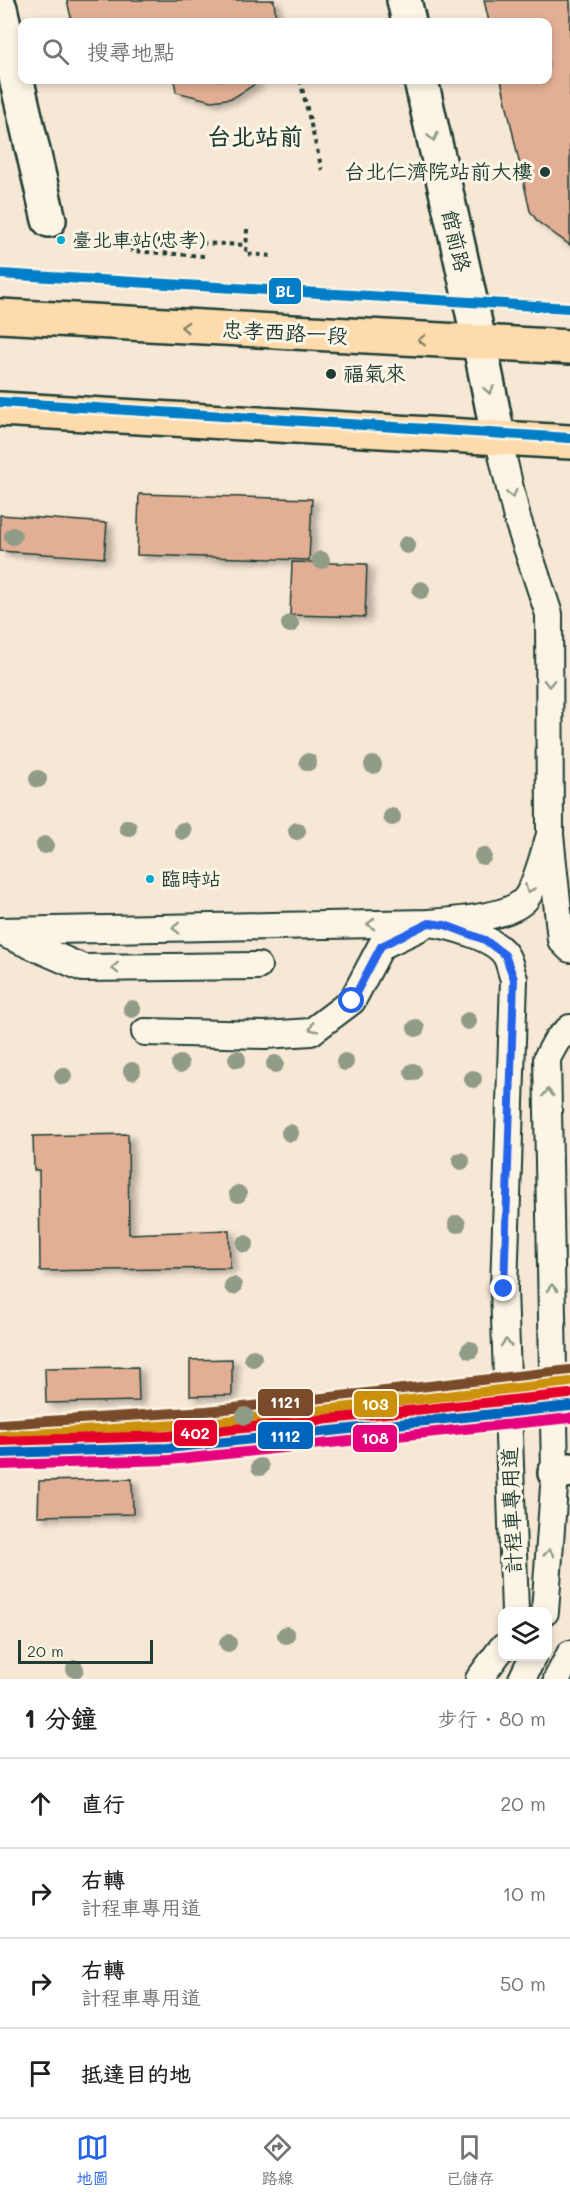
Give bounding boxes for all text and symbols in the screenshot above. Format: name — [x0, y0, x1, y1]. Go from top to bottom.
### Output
search box — [18, 18, 552, 84]
icon: search — [39, 35, 72, 68]
text: 搜尋地點 — [87, 37, 175, 66]
district label: 台北站前 — [207, 120, 303, 151]
one-way arrow — [426, 131, 439, 141]
place label: 台北仁濟院站前大樓 — [344, 157, 533, 184]
marker: 台北仁濟院站前大樓 — [538, 165, 552, 179]
street label: 館前路 — [437, 207, 478, 274]
place label: 臺北車站(忠孝) — [72, 226, 206, 252]
marker: 臺北車站(忠孝) — [55, 234, 67, 246]
line badge: BL — [268, 277, 302, 305]
text: BL — [275, 280, 295, 301]
street label: 忠孝西路一段 — [221, 315, 349, 348]
one-way arrow — [181, 320, 190, 333]
one-way arrow — [418, 333, 427, 346]
place label: 福氣來 — [343, 359, 406, 386]
marker: 福氣來 — [324, 367, 338, 381]
one-way arrow — [482, 384, 495, 394]
one-way arrow — [504, 489, 517, 499]
one-way arrow — [543, 679, 555, 688]
place label: 臨時站 — [161, 865, 221, 891]
marker: 臨時站 — [144, 873, 156, 885]
one-way arrow — [525, 883, 537, 894]
one-way arrow — [366, 918, 375, 930]
one-way arrow — [171, 922, 180, 934]
one-way arrow — [111, 962, 120, 974]
route start — [338, 987, 364, 1013]
one-way arrow — [308, 1020, 319, 1032]
one-way arrow — [541, 1089, 554, 1098]
route end — [490, 1275, 516, 1301]
one-way arrow — [545, 1284, 558, 1293]
one-way arrow — [500, 1339, 513, 1348]
line badge: 1121 — [257, 1388, 314, 1417]
line badge: 103 — [353, 1390, 398, 1418]
text: 1121 — [270, 1391, 300, 1412]
text: 103 — [362, 1393, 389, 1414]
line badge: 402 — [173, 1419, 218, 1447]
line badge: 1112 — [257, 1421, 314, 1450]
text: 402 — [180, 1422, 210, 1443]
line badge: 108 — [352, 1424, 398, 1453]
text: 1112 — [270, 1425, 300, 1446]
text: 108 — [361, 1427, 389, 1448]
street label: 計程車專用道 — [495, 1447, 526, 1573]
one-way arrow — [543, 1549, 556, 1558]
map controls — [498, 1607, 552, 1661]
button: layers — [498, 1607, 552, 1661]
scale bar — [18, 1637, 153, 1664]
text: 20 m — [27, 1640, 64, 1661]
text: 1 分鐘 — [24, 1701, 97, 1735]
text: 步行 · 80 m — [438, 1705, 546, 1731]
icon: ahead — [24, 1787, 57, 1820]
text: 直行 — [81, 1789, 125, 1818]
text: 20 m — [500, 1790, 546, 1816]
text: 右轉 — [81, 1865, 125, 1894]
icon: right — [24, 1877, 57, 1910]
text: 10 m — [502, 1880, 546, 1906]
text: 計程車專用道 — [81, 1894, 201, 1920]
text: 右轉 — [81, 1955, 125, 1984]
icon: right — [24, 1967, 57, 2000]
text: 50 m — [500, 1970, 546, 1996]
text: 計程車專用道 — [81, 1984, 201, 2010]
icon: arrive — [24, 2057, 57, 2090]
text: 抵達目的地 — [81, 2059, 191, 2088]
tab: 地圖 — [76, 2131, 109, 2189]
tab: 路線 — [261, 2131, 294, 2189]
tab: 已儲存 — [446, 2131, 494, 2189]

